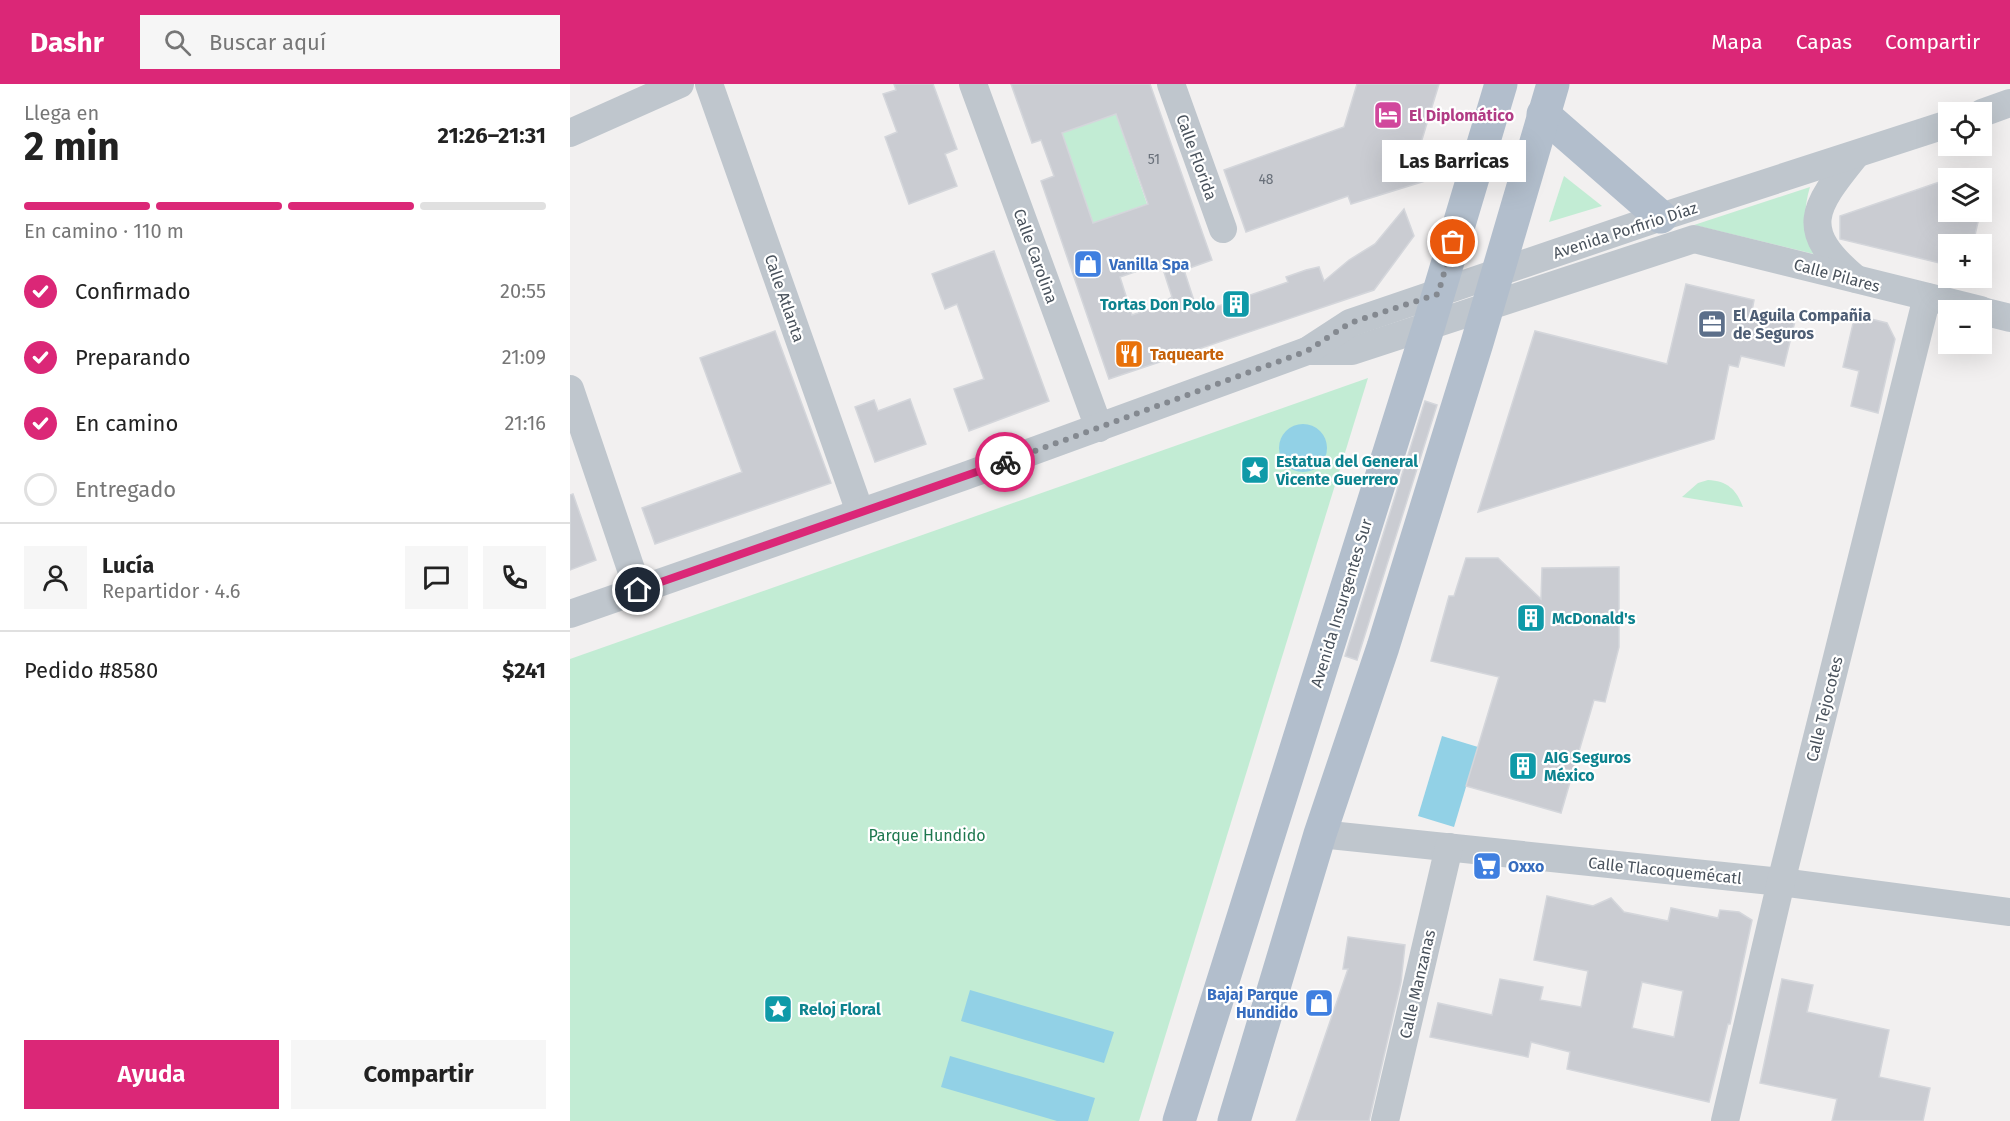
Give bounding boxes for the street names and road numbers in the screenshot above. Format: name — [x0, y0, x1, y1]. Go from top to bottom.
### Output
street label: Calle Florida — [1172, 112, 1221, 203]
street label: Avenida Porfirio Díaz — [1551, 198, 1700, 263]
street label: Calle Carolina — [1010, 206, 1061, 306]
street label: Calle Atlanta — [761, 252, 808, 344]
street label: Calle Pilares — [1792, 255, 1882, 296]
street label: Avenida Insurgentes Sur — [1307, 516, 1376, 690]
street label: Calle Tejocotes — [1802, 654, 1847, 764]
street label: Calle Tlacoquemécatl — [1587, 853, 1743, 888]
street label: Calle Manzanas — [1396, 928, 1439, 1040]

